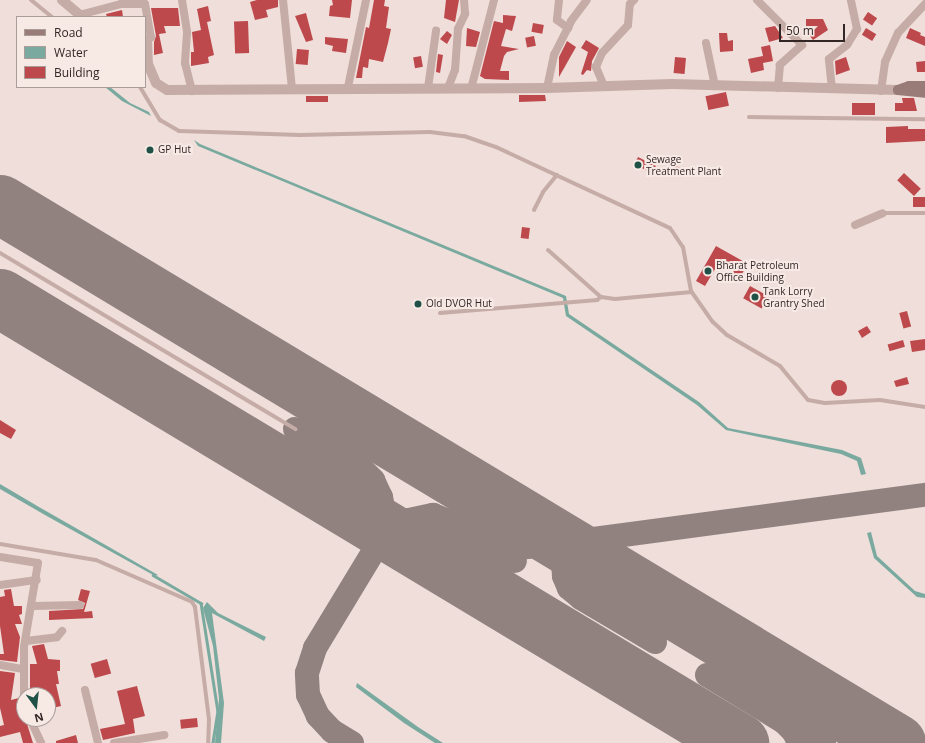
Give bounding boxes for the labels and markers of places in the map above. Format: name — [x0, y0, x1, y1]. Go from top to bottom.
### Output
place label: GP Hut — [158, 144, 191, 156]
marker: GP Hut — [145, 145, 155, 155]
place label: Sewage Treatment Plant — [646, 153, 721, 176]
marker: Sewage Treatment Plant — [633, 160, 643, 170]
place label: Bharat Petroleum Office Building — [716, 259, 799, 282]
marker: Bharat Petroleum Office Building — [703, 266, 713, 276]
place label: Tank Lorry Grantry Shed — [763, 285, 825, 308]
marker: Tank Lorry Grantry Shed — [750, 292, 760, 302]
place label: Old DVOR Hut — [426, 298, 492, 310]
marker: Old DVOR Hut — [413, 299, 423, 309]

